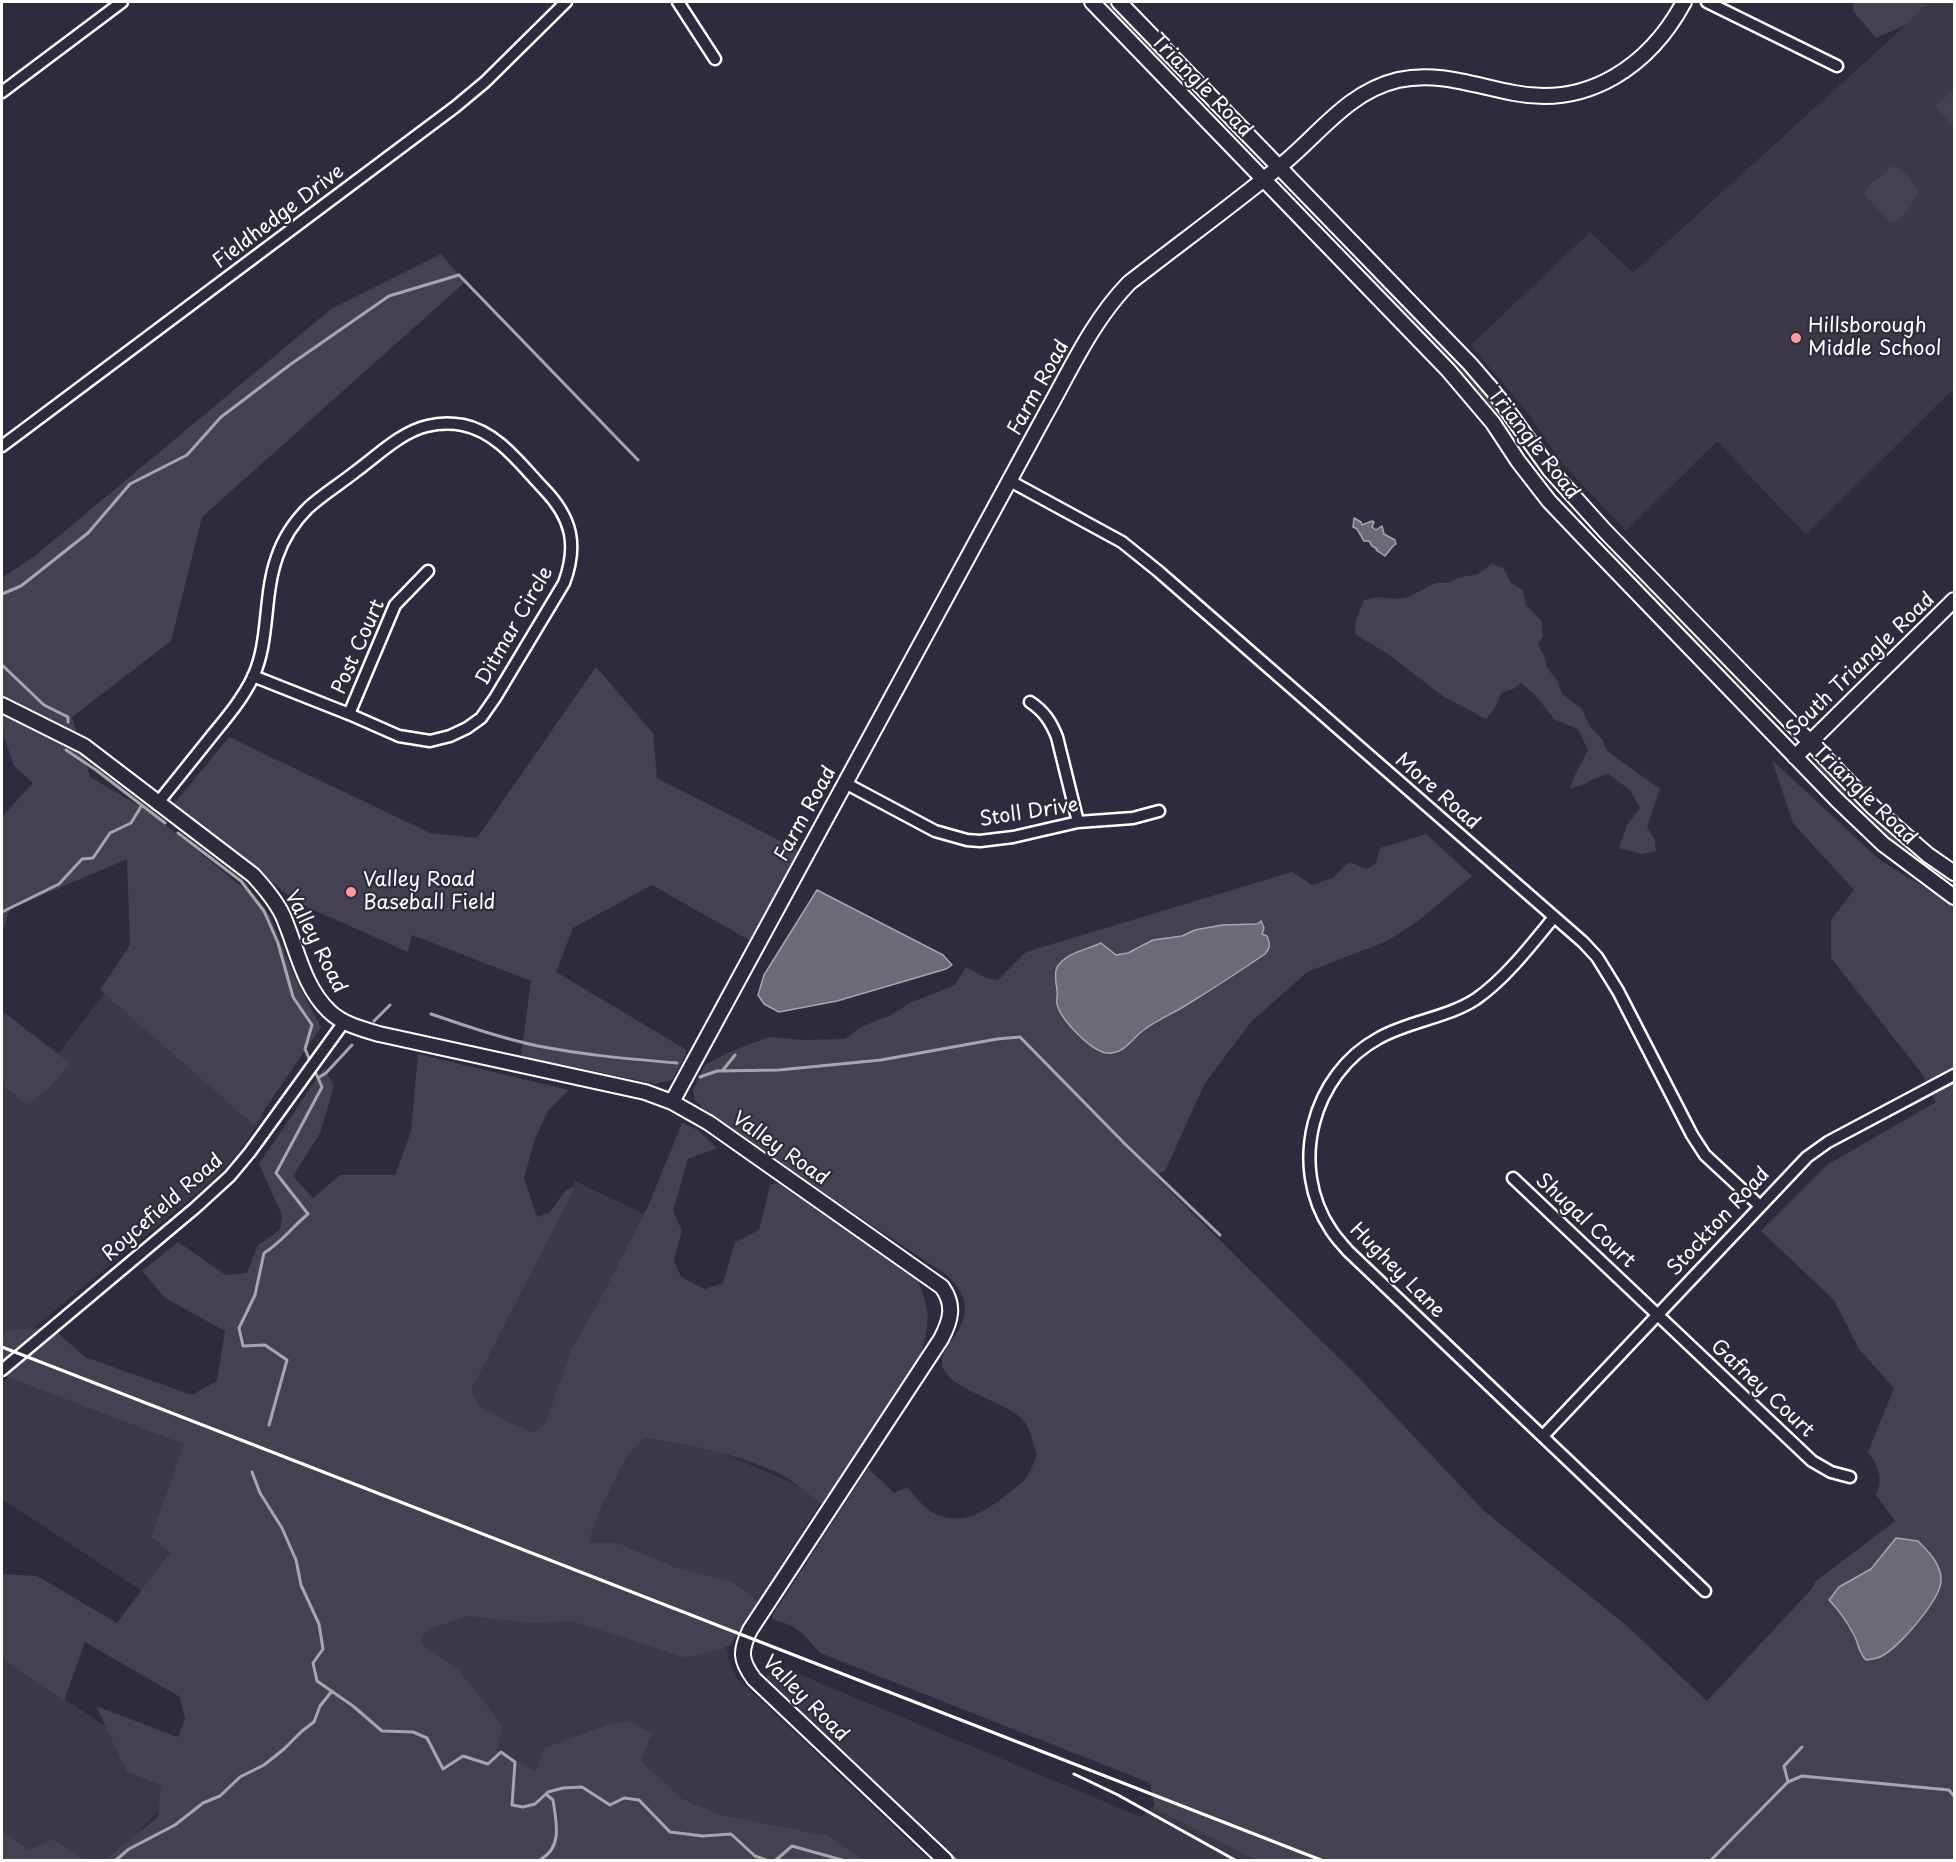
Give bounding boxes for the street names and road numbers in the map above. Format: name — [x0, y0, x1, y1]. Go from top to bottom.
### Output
street label: Triangle Road — [1145, 29, 1257, 143]
street label: Fieldhedge Drive — [209, 160, 349, 274]
street label: Farm Road — [1003, 336, 1075, 440]
street label: Triangle Road — [1482, 383, 1584, 505]
street label: Ditmar Circle — [471, 562, 559, 690]
street label: South Triangle Road — [1782, 588, 1940, 742]
street label: Post Court — [327, 596, 391, 698]
street label: Triangle Road — [1807, 739, 1921, 851]
street label: More Road — [1390, 749, 1484, 835]
street label: Farm Road — [770, 762, 842, 866]
street label: Stoll Drive — [978, 793, 1080, 833]
street label: Valley Road — [279, 887, 351, 997]
street label: Valley Road — [727, 1107, 833, 1191]
street label: Roycefield Road — [98, 1149, 228, 1267]
street label: Stockton Road — [1663, 1163, 1775, 1281]
street label: Shugal Court — [1530, 1169, 1640, 1273]
street label: Hughey Lane — [1344, 1218, 1450, 1324]
street label: Gafney Court — [1705, 1335, 1819, 1443]
street label: Valley Road — [757, 1651, 853, 1747]

